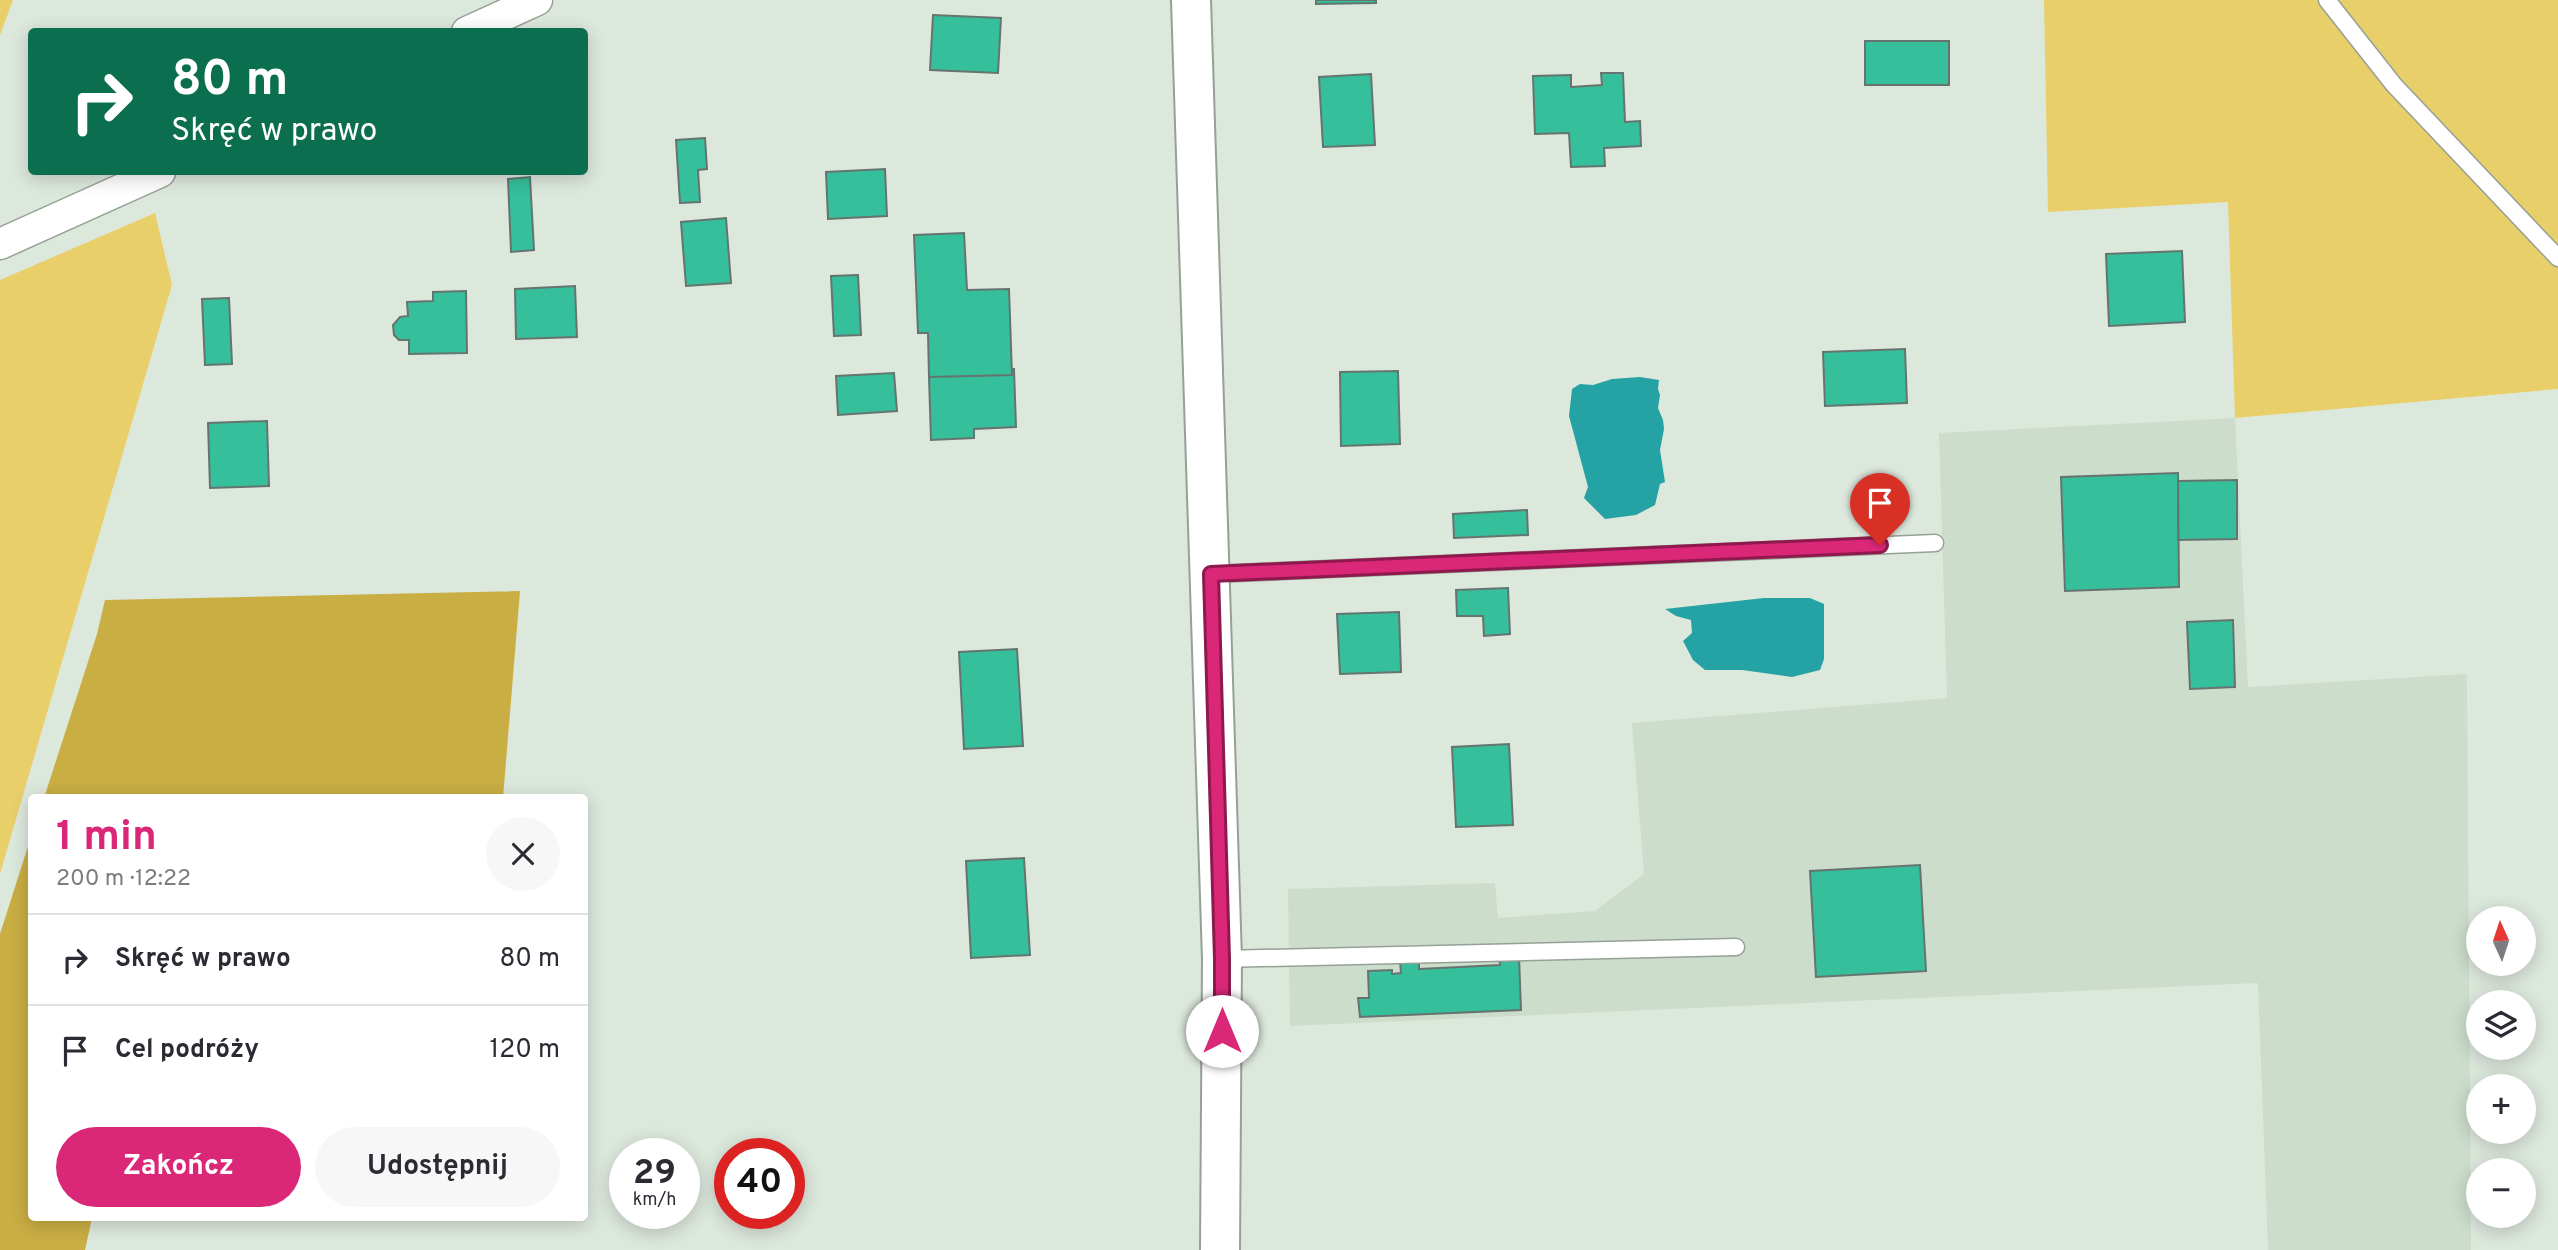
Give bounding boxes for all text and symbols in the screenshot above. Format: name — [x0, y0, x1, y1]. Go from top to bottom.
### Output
text: 80 m — [171, 51, 288, 113]
icon: right — [56, 56, 147, 147]
text: Skręć w prawo — [171, 112, 377, 152]
pin — [1850, 473, 1910, 545]
icon: arrive — [1861, 484, 1899, 522]
text: 1 min — [56, 812, 157, 865]
button: close — [486, 817, 560, 891]
text: 200 m · 12:22 — [56, 865, 191, 894]
north arrow — [2466, 906, 2536, 976]
map controls — [2466, 906, 2536, 1228]
icon: right — [56, 941, 94, 979]
text: Skręć w prawo — [115, 943, 291, 976]
text: 80 m — [500, 943, 560, 976]
button: layers — [2466, 990, 2536, 1060]
position arrow — [1185, 994, 1259, 1068]
icon: arrive — [56, 1032, 94, 1070]
text: Cel podróży — [115, 1034, 259, 1067]
text: 120 m — [490, 1034, 560, 1067]
button: + — [2466, 1074, 2536, 1144]
button: Zakończ — [56, 1127, 301, 1207]
button: Udostępnij — [315, 1127, 560, 1207]
speed limit sign: 40 — [714, 1138, 805, 1229]
text: 29 — [633, 1152, 676, 1196]
button: − — [2466, 1158, 2536, 1228]
text: km/h — [633, 1189, 676, 1212]

